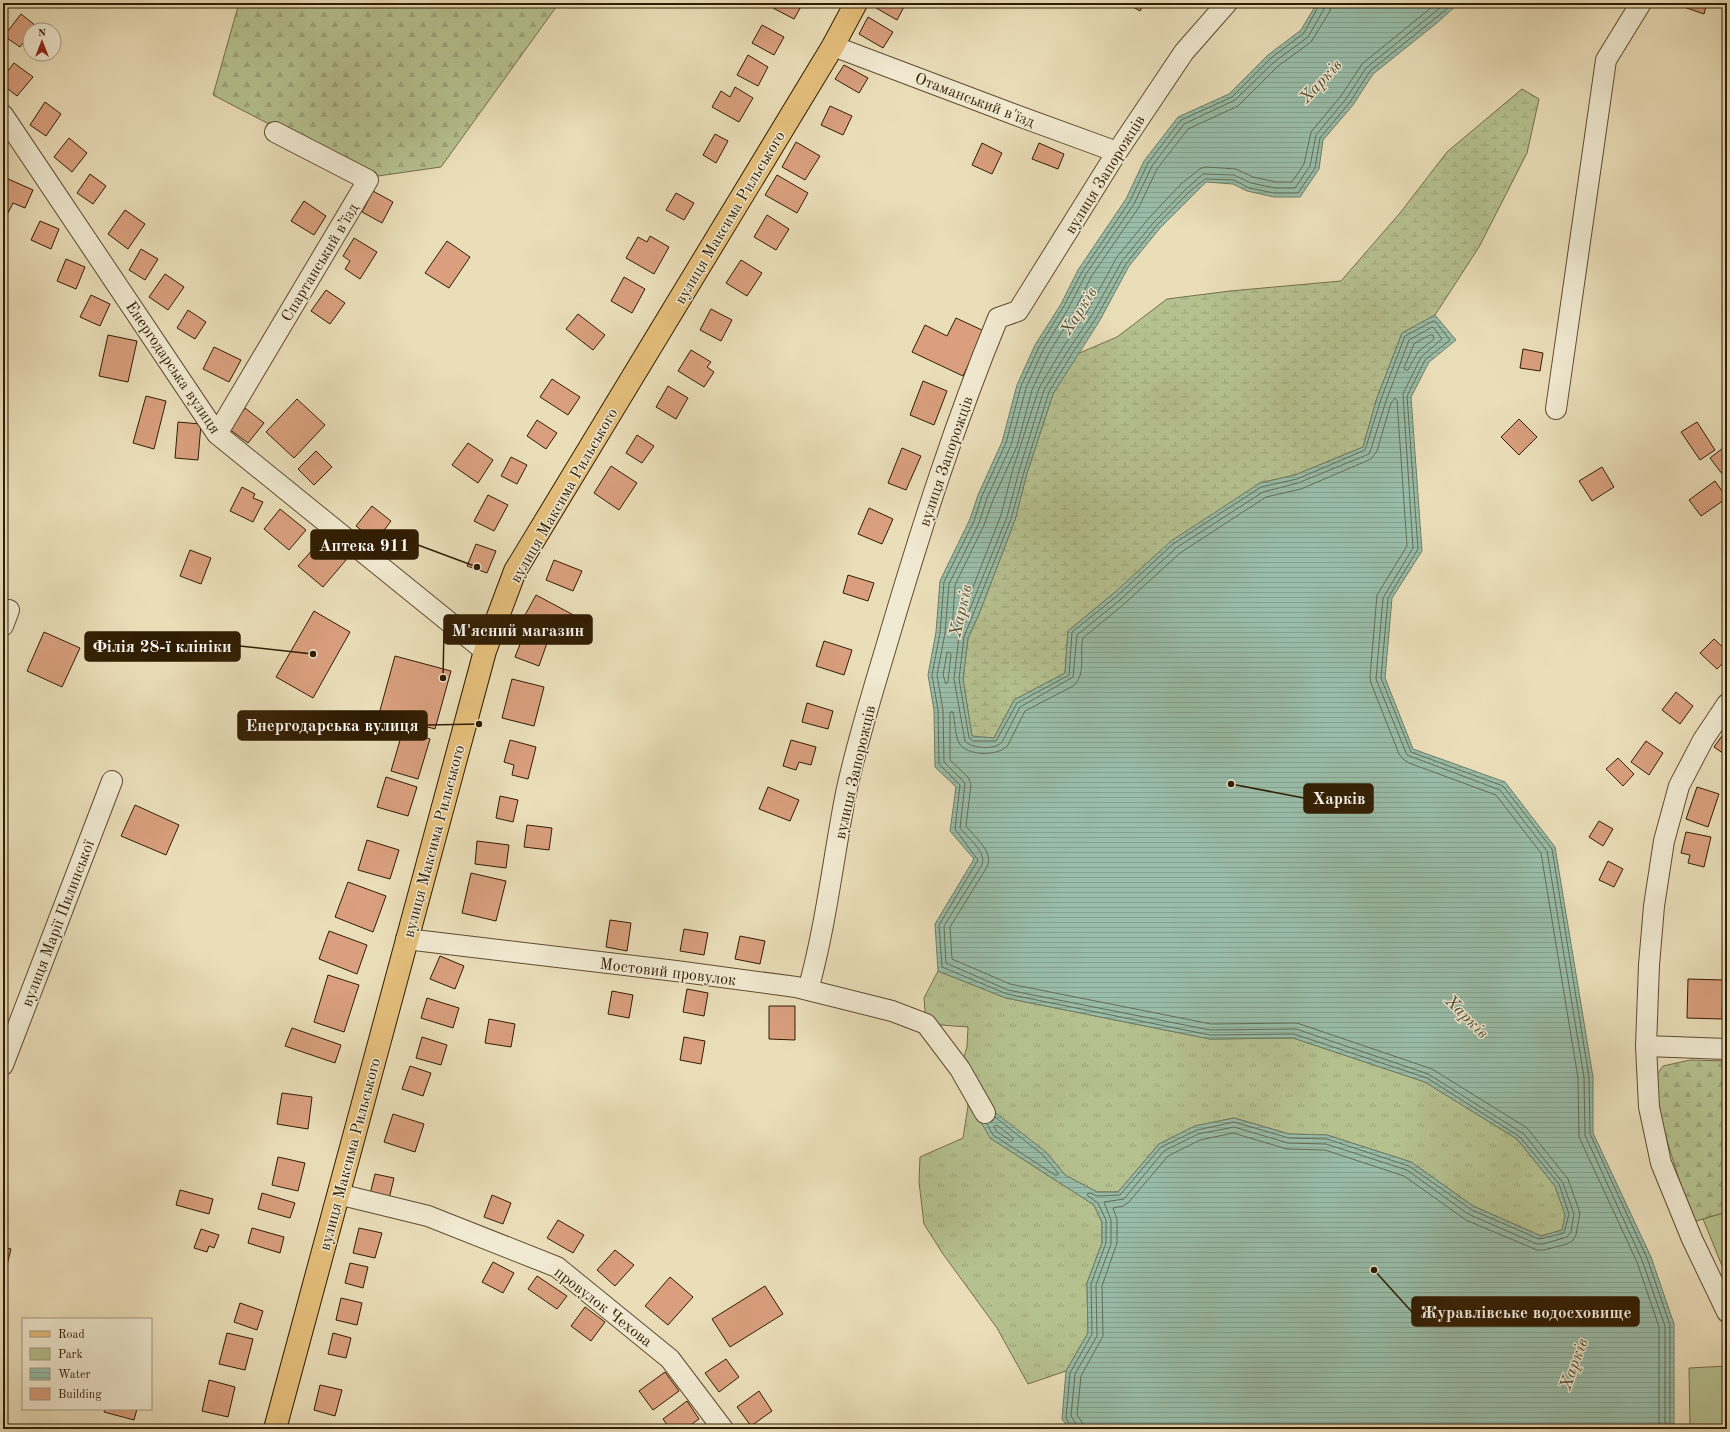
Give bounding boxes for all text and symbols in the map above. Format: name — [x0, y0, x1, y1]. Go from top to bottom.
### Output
north arrow — [22, 22, 62, 62]
text: N — [38, 28, 47, 39]
water label: Харків — [1296, 56, 1346, 108]
street label: Отаманський в'їзд — [912, 71, 1036, 131]
street label: вулиця Запорожців — [1063, 113, 1149, 237]
street label: вулиця Максима Рильського — [673, 129, 789, 307]
street label: Спартанський в’їзд — [279, 201, 362, 325]
water label: Харків — [1058, 284, 1101, 339]
street label: Енергодарська вулиця — [122, 299, 223, 437]
street label: вулиця Запорожців — [917, 394, 977, 529]
street label: вулиця Максима Рильського — [508, 406, 621, 586]
callout: Аптека 911 — [311, 530, 418, 559]
text: Аптека 911 — [319, 538, 409, 555]
water label: Харків — [947, 583, 976, 640]
callout: М'ясний магазин — [444, 615, 592, 644]
text: М'ясний магазин — [452, 623, 584, 640]
callout: Філія 28-ї клініки — [85, 632, 240, 661]
text: Філія 28-ї клініки — [92, 639, 232, 656]
street label: вулиця Запорожців — [833, 704, 879, 841]
callout: Енергодарська вулиця — [238, 711, 427, 740]
text: Енергодарська вулиця — [245, 718, 419, 735]
street label: вулиця Максима Рильського — [401, 743, 468, 940]
callout: Харків — [1304, 784, 1373, 813]
text: Харків — [1312, 791, 1366, 808]
street label: вулиця Марії Пилинської — [20, 838, 98, 1009]
street label: Мостовий провулок — [599, 957, 737, 989]
water label: Харків — [1441, 992, 1491, 1042]
street label: вулиця Максима Рильського — [317, 1056, 384, 1253]
street label: провулок Чехова — [551, 1265, 655, 1351]
callout: Журавлівське водосховище — [1412, 1297, 1639, 1326]
text: Журавлівське водосховище — [1420, 1305, 1632, 1322]
legend — [22, 1318, 152, 1410]
text: Road — [58, 1329, 85, 1341]
water label: Харків — [1557, 1336, 1592, 1393]
text: Park — [58, 1349, 83, 1361]
text: Water — [58, 1369, 91, 1381]
text: Building — [58, 1389, 102, 1401]

